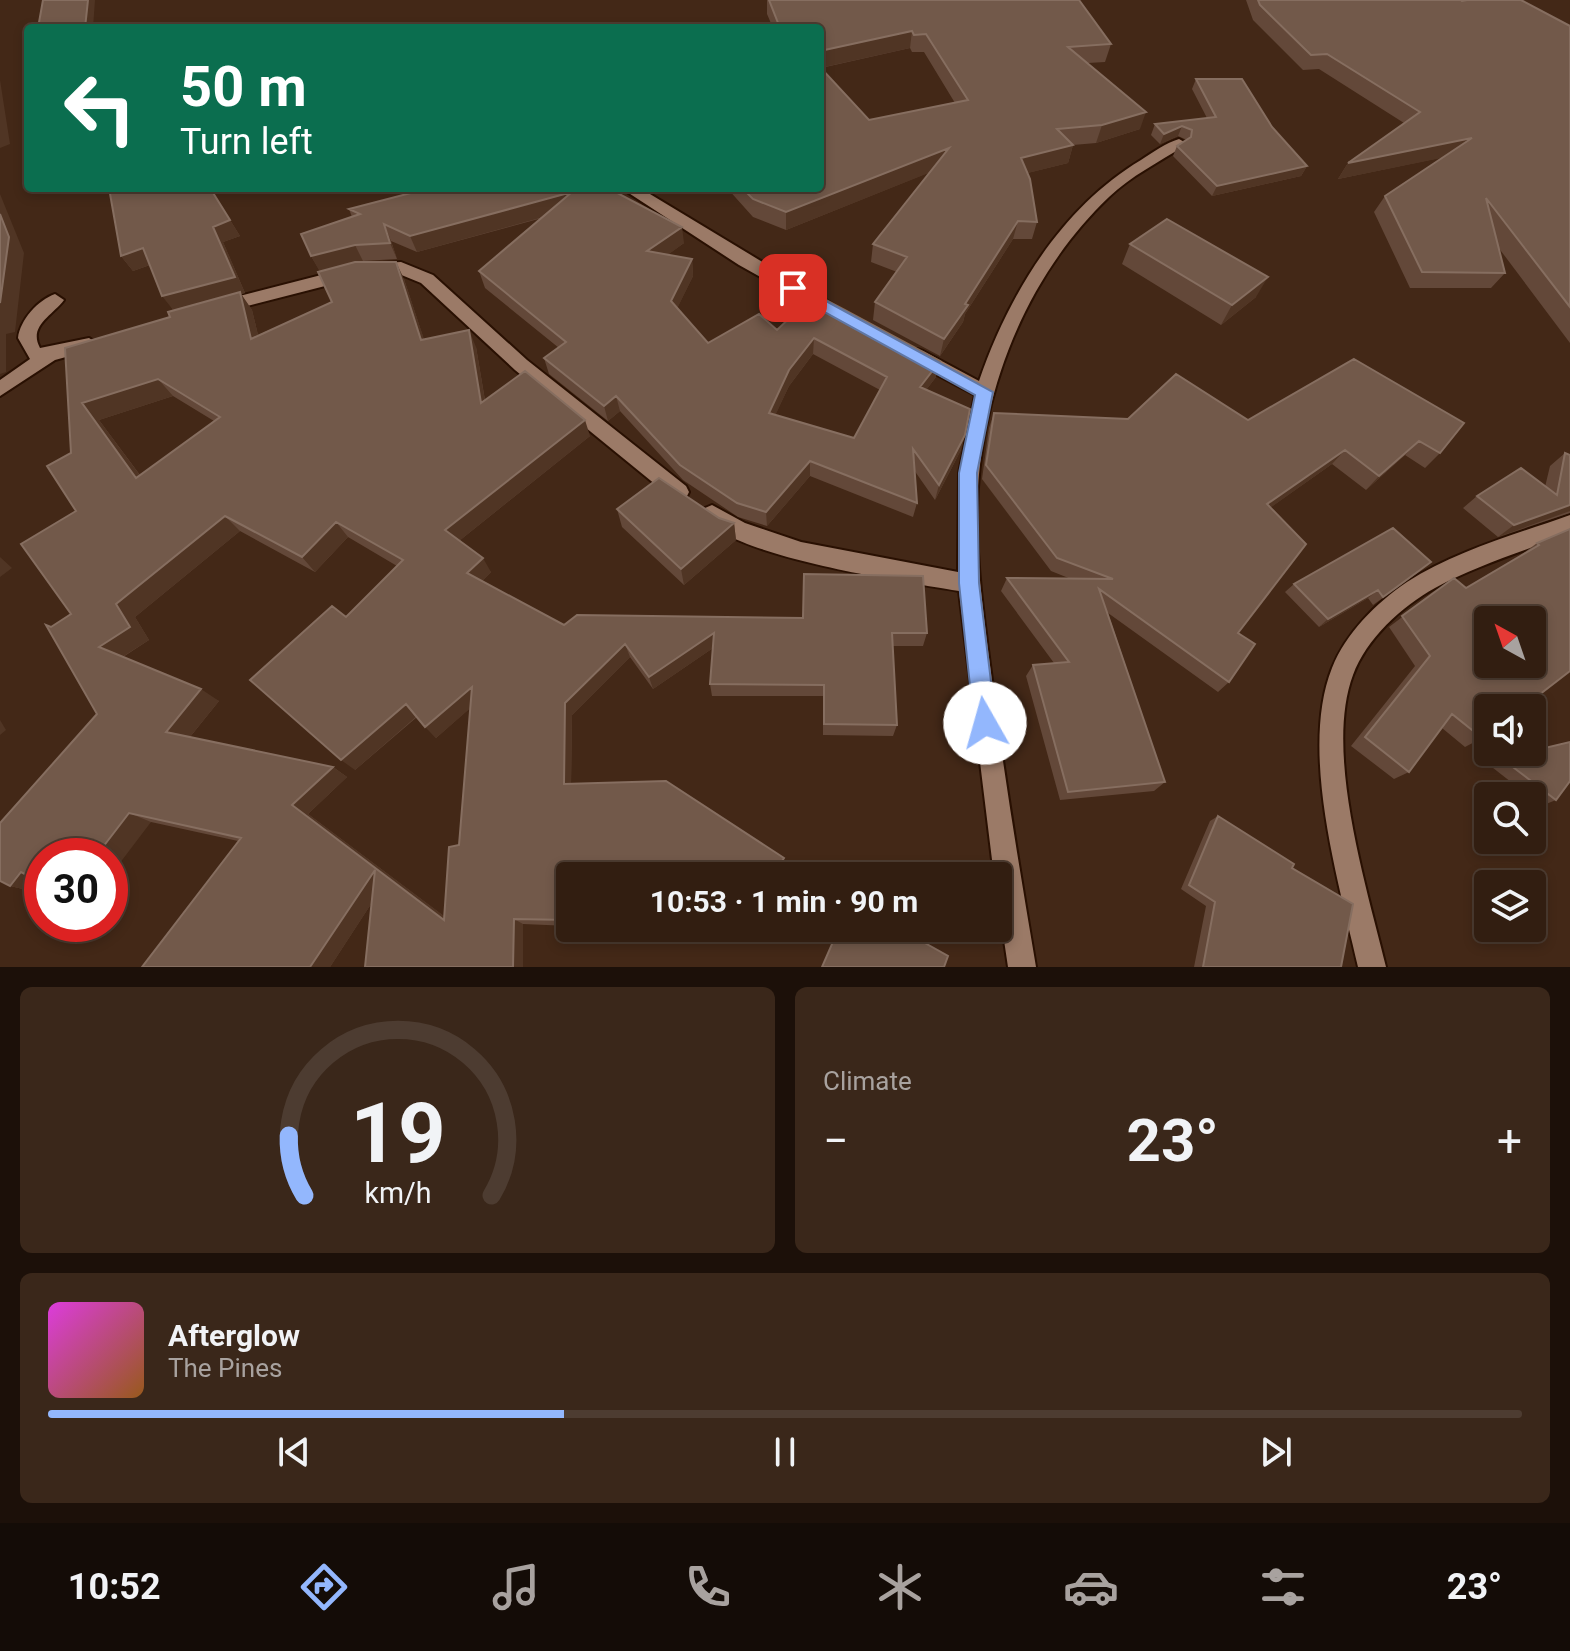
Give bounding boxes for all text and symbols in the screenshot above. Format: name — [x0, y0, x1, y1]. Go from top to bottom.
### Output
text: 50 m — [180, 54, 307, 120]
icon: left — [48, 56, 152, 160]
text: Turn left — [180, 121, 313, 163]
pin — [759, 254, 827, 322]
icon: arrive — [771, 266, 815, 310]
north arrow — [1474, 606, 1546, 678]
map controls — [1474, 606, 1546, 942]
position arrow — [943, 681, 1027, 765]
button: sound — [1474, 694, 1546, 766]
button: search — [1474, 782, 1546, 854]
speed limit sign: 30 — [24, 838, 128, 942]
button: layers — [1474, 870, 1546, 942]
text: 10:53 · 1 min · 90 m — [650, 884, 918, 919]
text: Climate — [823, 1066, 912, 1096]
text: 19 — [350, 1085, 445, 1182]
text: 23° — [1126, 1105, 1219, 1176]
text: − — [823, 1115, 848, 1167]
text: + — [1497, 1115, 1522, 1167]
text: km/h — [364, 1176, 431, 1210]
text: Afterglow — [168, 1318, 300, 1353]
text: The Pines — [168, 1353, 282, 1383]
icon: previous — [272, 1430, 316, 1474]
icon: pause — [763, 1430, 807, 1474]
icon: next — [1254, 1430, 1298, 1474]
icon: directions — [296, 1559, 352, 1615]
icon: music — [488, 1559, 544, 1615]
icon: phone — [680, 1559, 736, 1615]
icon: climate — [872, 1559, 928, 1615]
icon: car — [1063, 1559, 1119, 1615]
icon: filters — [1255, 1559, 1311, 1615]
text: 10:52 — [68, 1566, 161, 1608]
text: 23° — [1447, 1566, 1502, 1608]

